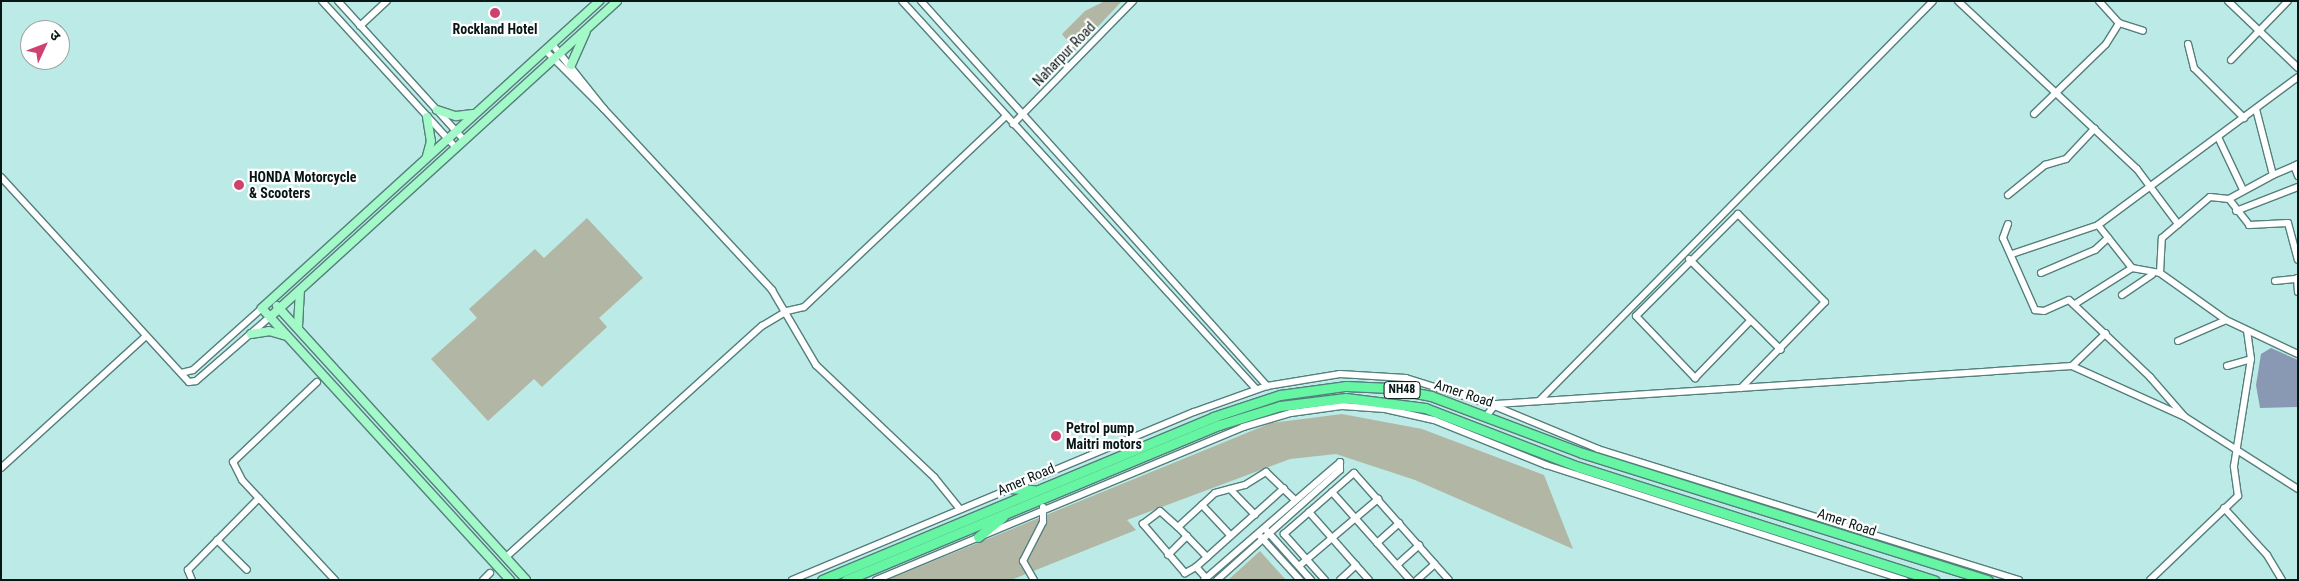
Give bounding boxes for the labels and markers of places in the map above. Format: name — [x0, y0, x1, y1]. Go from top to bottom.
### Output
marker: Rockland Hotel — [489, 7, 501, 19]
place label: Rockland Hotel — [452, 21, 538, 37]
place label: HONDA Motorcycle & Scooters — [249, 169, 356, 202]
marker: HONDA Motorcycle & Scooters — [233, 179, 245, 191]
place label: Petrol pump Maitri motors — [1066, 420, 1142, 452]
marker: Petrol pump Maitri motors — [1050, 430, 1062, 442]

